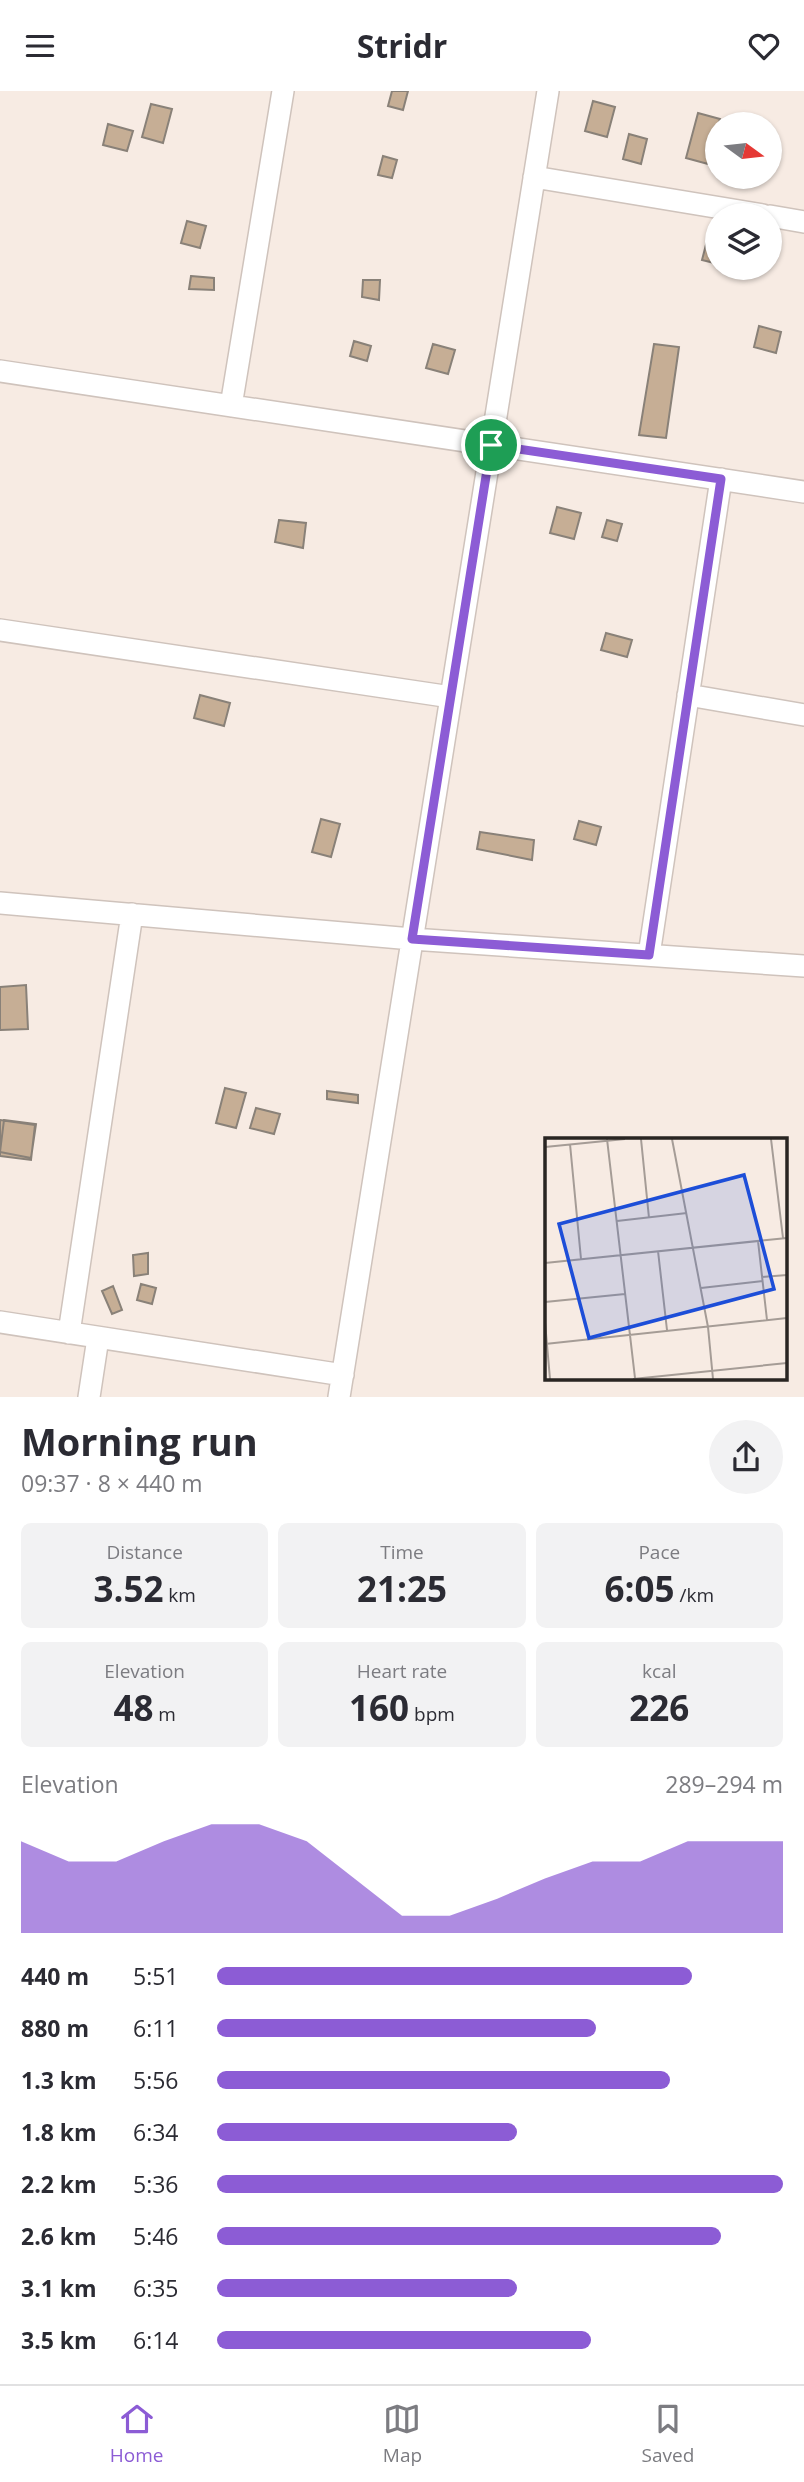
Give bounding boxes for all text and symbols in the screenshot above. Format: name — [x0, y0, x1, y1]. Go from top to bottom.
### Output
text: Stridr — [357, 24, 447, 67]
icon: menu — [21, 27, 59, 65]
icon: heart — [745, 27, 783, 65]
north arrow — [705, 112, 782, 189]
map controls — [705, 112, 782, 280]
button: layers — [705, 203, 782, 280]
pin — [461, 415, 521, 475]
icon: arrive — [472, 426, 510, 464]
inset map — [545, 1138, 786, 1379]
text: Morning run — [21, 1415, 258, 1467]
button: share — [709, 1420, 783, 1494]
text: 09:37 · 8 × 440 m — [21, 1467, 203, 1499]
text: Distance — [106, 1539, 183, 1565]
text: Time — [380, 1539, 424, 1565]
text: Pace — [638, 1539, 680, 1565]
text: 3.52 — [93, 1565, 163, 1612]
text: 21:25 — [357, 1565, 447, 1612]
text: 6:05 — [605, 1565, 675, 1612]
text: km — [163, 1582, 196, 1608]
text: /km — [675, 1582, 714, 1608]
text: Elevation — [104, 1658, 185, 1684]
text: Heart rate — [357, 1658, 447, 1684]
text: kcal — [642, 1658, 677, 1684]
text: 48 — [113, 1684, 153, 1731]
text: 160 — [349, 1684, 409, 1731]
text: 226 — [629, 1684, 689, 1731]
text: m — [153, 1701, 176, 1727]
text: bpm — [409, 1701, 455, 1727]
text: Elevation — [21, 1768, 119, 1800]
text: 289–294 m — [665, 1768, 783, 1800]
text: 440 m — [21, 1960, 89, 1992]
text: 5:51 — [133, 1960, 179, 1992]
text: 880 m — [21, 2012, 89, 2044]
text: 6:11 — [133, 2012, 179, 2044]
text: 1.3 km — [21, 2064, 97, 2096]
text: 5:56 — [133, 2064, 179, 2096]
text: 1.8 km — [21, 2116, 97, 2148]
text: 6:34 — [133, 2116, 179, 2148]
text: 2.2 km — [21, 2168, 97, 2200]
text: 5:36 — [133, 2168, 179, 2200]
text: 2.6 km — [21, 2220, 97, 2252]
text: 5:46 — [133, 2220, 179, 2252]
text: 3.1 km — [21, 2272, 97, 2304]
text: 6:35 — [133, 2272, 179, 2304]
text: 3.5 km — [21, 2324, 97, 2356]
text: 6:14 — [133, 2324, 179, 2356]
tab: Home — [110, 2400, 163, 2468]
tab: Map — [383, 2400, 422, 2468]
tab: Saved — [642, 2400, 694, 2468]

